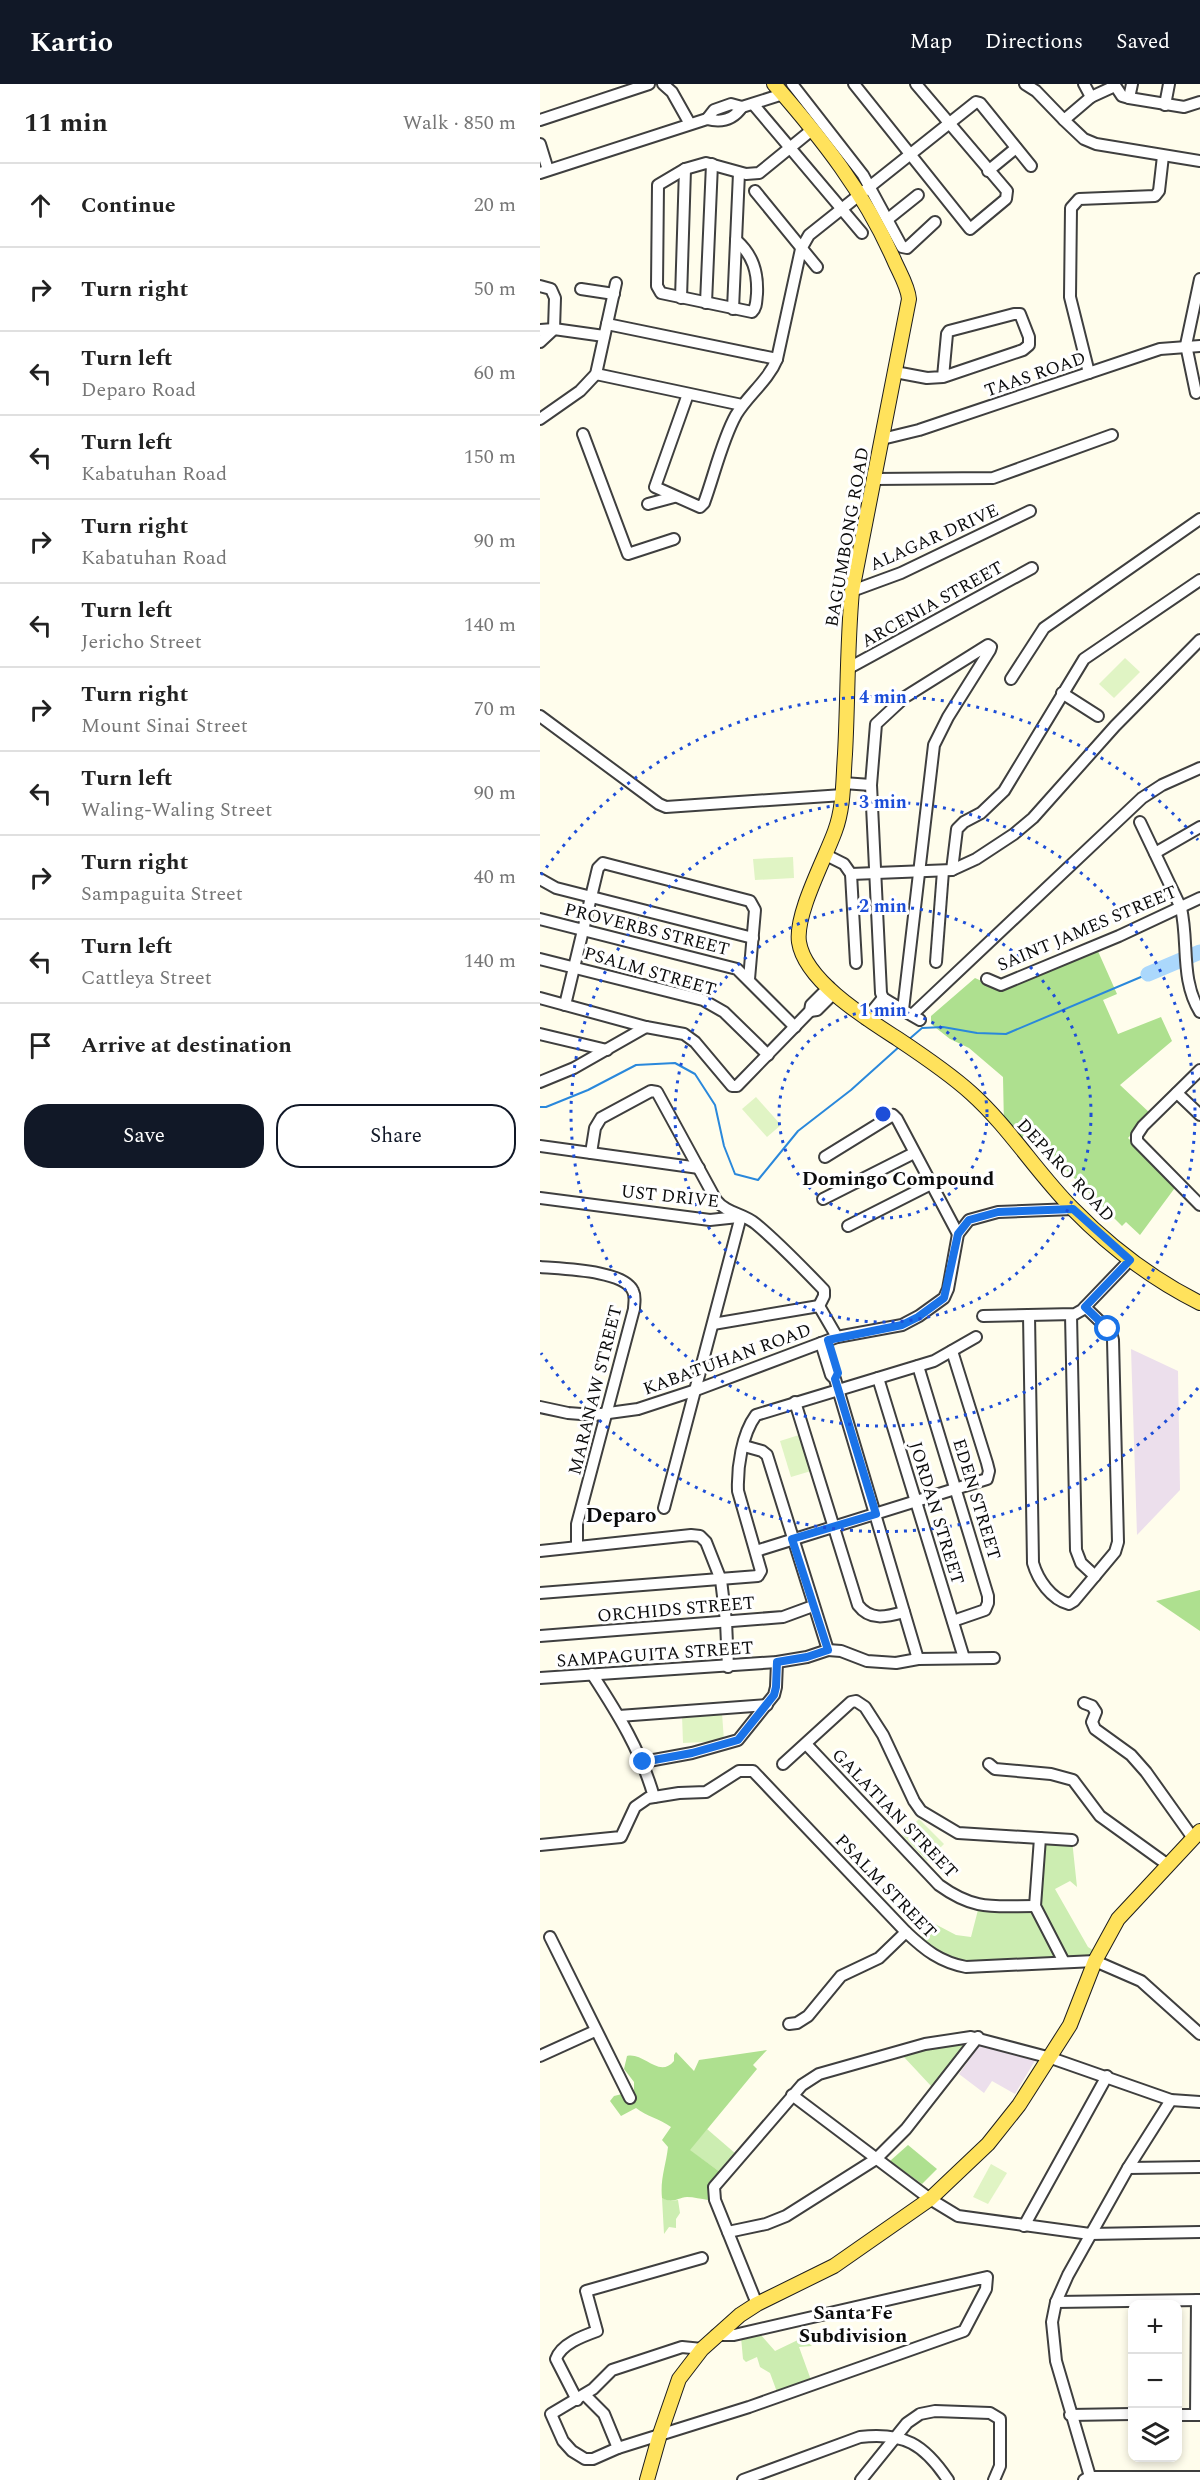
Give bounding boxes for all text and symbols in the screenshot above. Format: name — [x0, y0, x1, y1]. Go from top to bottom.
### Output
text: Kartio — [30, 21, 113, 64]
text: Map — [910, 26, 952, 58]
text: Directions — [985, 26, 1083, 58]
text: Saved — [1116, 26, 1170, 58]
text: 11 min — [24, 103, 108, 143]
text: Walk · 850 m — [403, 108, 516, 138]
icon: ahead — [24, 189, 57, 222]
text: Continue — [81, 189, 176, 222]
text: 20 m — [474, 190, 516, 220]
icon: right — [24, 273, 57, 306]
text: Turn right — [81, 273, 188, 306]
text: 50 m — [474, 274, 516, 304]
text: Turn left — [81, 342, 173, 375]
street label: TAAS ROAD — [981, 345, 1089, 404]
icon: left — [24, 357, 57, 390]
text: 60 m — [474, 358, 516, 388]
text: Deparo Road — [81, 375, 196, 405]
text: Turn left — [81, 426, 173, 459]
icon: left — [24, 441, 57, 474]
text: 150 m — [464, 442, 516, 472]
street label: BAGUMBONG ROAD — [818, 445, 877, 629]
text: Kabatuhan Road — [81, 459, 227, 489]
street label: ALAGAR DRIVE — [865, 497, 1003, 578]
text: Turn right — [81, 510, 188, 543]
icon: right — [24, 525, 57, 558]
text: 90 m — [474, 526, 516, 556]
text: Kabatuhan Road — [81, 543, 227, 573]
street label: ARCENIA STREET — [856, 554, 1008, 655]
text: Turn left — [81, 594, 173, 627]
icon: left — [24, 609, 57, 642]
text: 140 m — [464, 610, 516, 640]
text: Jericho Street — [81, 627, 202, 657]
text: Turn right — [81, 678, 188, 711]
text: 4 min — [859, 684, 907, 711]
icon: right — [24, 693, 57, 726]
text: 70 m — [474, 694, 516, 724]
text: Mount Sinai Street — [81, 711, 248, 741]
text: Turn left — [81, 762, 173, 795]
icon: left — [24, 777, 57, 810]
text: 90 m — [474, 778, 516, 808]
text: 3 min — [859, 789, 907, 816]
text: Waling-Waling Street — [81, 795, 272, 825]
text: Turn right — [81, 846, 188, 879]
icon: right — [24, 861, 57, 894]
text: 40 m — [474, 862, 516, 892]
street label: SAINT JAMES STREET — [993, 878, 1181, 979]
text: Sampaguita Street — [81, 879, 243, 909]
text: 2 min — [859, 893, 907, 920]
street label: PROVERBS STREET — [561, 896, 732, 963]
text: Turn left — [81, 930, 173, 963]
street label: PSALM STREET — [580, 940, 719, 1003]
icon: left — [24, 945, 57, 978]
text: 140 m — [464, 946, 516, 976]
text: Cattleya Street — [81, 963, 212, 993]
text: 1 min — [859, 997, 907, 1024]
icon: arrive — [24, 1029, 57, 1062]
text: Arrive at destination — [81, 1029, 292, 1062]
button: Save — [24, 1104, 264, 1168]
button: Share — [276, 1104, 516, 1168]
centre of rings — [873, 1104, 893, 1124]
street label: DEPARO ROAD — [1010, 1112, 1121, 1228]
district label: Domingo Compound — [802, 1164, 995, 1194]
street label: UST DRIVE — [619, 1178, 720, 1215]
street label: MARANAW STREET — [561, 1302, 630, 1478]
route start — [1094, 1315, 1120, 1341]
street label: KABATUHAN ROAD — [639, 1316, 815, 1402]
street label: EDEN STREET — [945, 1435, 1008, 1563]
street label: JORDAN STREET — [902, 1438, 971, 1588]
district label: Deparo — [585, 1500, 657, 1532]
street label: ORCHIDS STREET — [596, 1589, 756, 1630]
street label: SAMPAGUITA STREET — [556, 1634, 754, 1675]
street label: GALATIAN STREET — [825, 1742, 964, 1884]
route end — [629, 1748, 655, 1774]
street label: PSALM STREET — [828, 1828, 943, 1945]
district label: Santa Fe Subdivision — [799, 2298, 907, 2351]
map controls — [1128, 2300, 1182, 2462]
button: + — [1128, 2300, 1182, 2354]
button: − — [1128, 2354, 1182, 2408]
button: layers — [1128, 2408, 1182, 2462]

